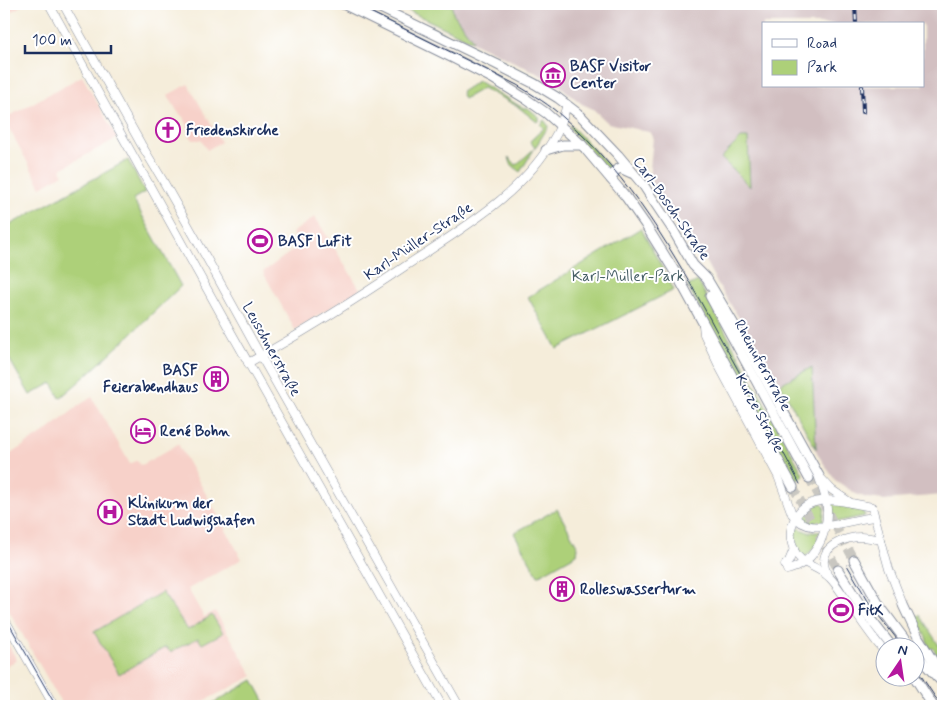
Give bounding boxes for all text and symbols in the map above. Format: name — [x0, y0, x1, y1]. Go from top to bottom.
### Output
scale bar — [25, 22, 111, 54]
legend — [762, 22, 924, 88]
text: 100 m — [32, 31, 72, 51]
text: Road — [807, 34, 837, 54]
place label: BASF Visitor Center — [570, 57, 652, 94]
text: Park — [807, 58, 837, 78]
museum icon: BASF Visitor Center — [540, 62, 566, 88]
church icon: Friedenskirche — [155, 117, 181, 143]
place label: Friedenskirche — [186, 121, 279, 141]
street label: Carl-Bosch-Straße — [628, 153, 715, 265]
street label: Karl-Müller-Straße — [360, 198, 477, 286]
sports icon: BASF LuFit — [247, 228, 273, 254]
place label: BASF LuFit — [278, 232, 352, 252]
park label: Karl-Müller-Park — [572, 267, 684, 287]
street label: Leuschnerstraße — [237, 299, 305, 400]
street label: Rheinuferstraße — [729, 316, 796, 415]
place label: BASF Feierabendhaus — [103, 361, 198, 398]
building icon: BASF Feierabendhaus — [203, 366, 229, 392]
street label: Kurze Straße — [730, 371, 788, 456]
hotel icon: René Bohn — [130, 418, 156, 444]
place label: René Bohn — [160, 422, 230, 442]
place label: Klinikum der Stadt Ludwigshafen — [128, 494, 255, 533]
hospital icon: Klinikum der Stadt Ludwigshafen — [97, 499, 123, 525]
building icon: Rolleswasserturm — [549, 576, 575, 602]
place label: Rolleswasserturm — [580, 580, 696, 600]
sports icon: FitX — [828, 597, 854, 623]
place label: FitX — [858, 601, 884, 621]
north arrow — [874, 638, 924, 688]
text: N — [896, 640, 909, 660]

